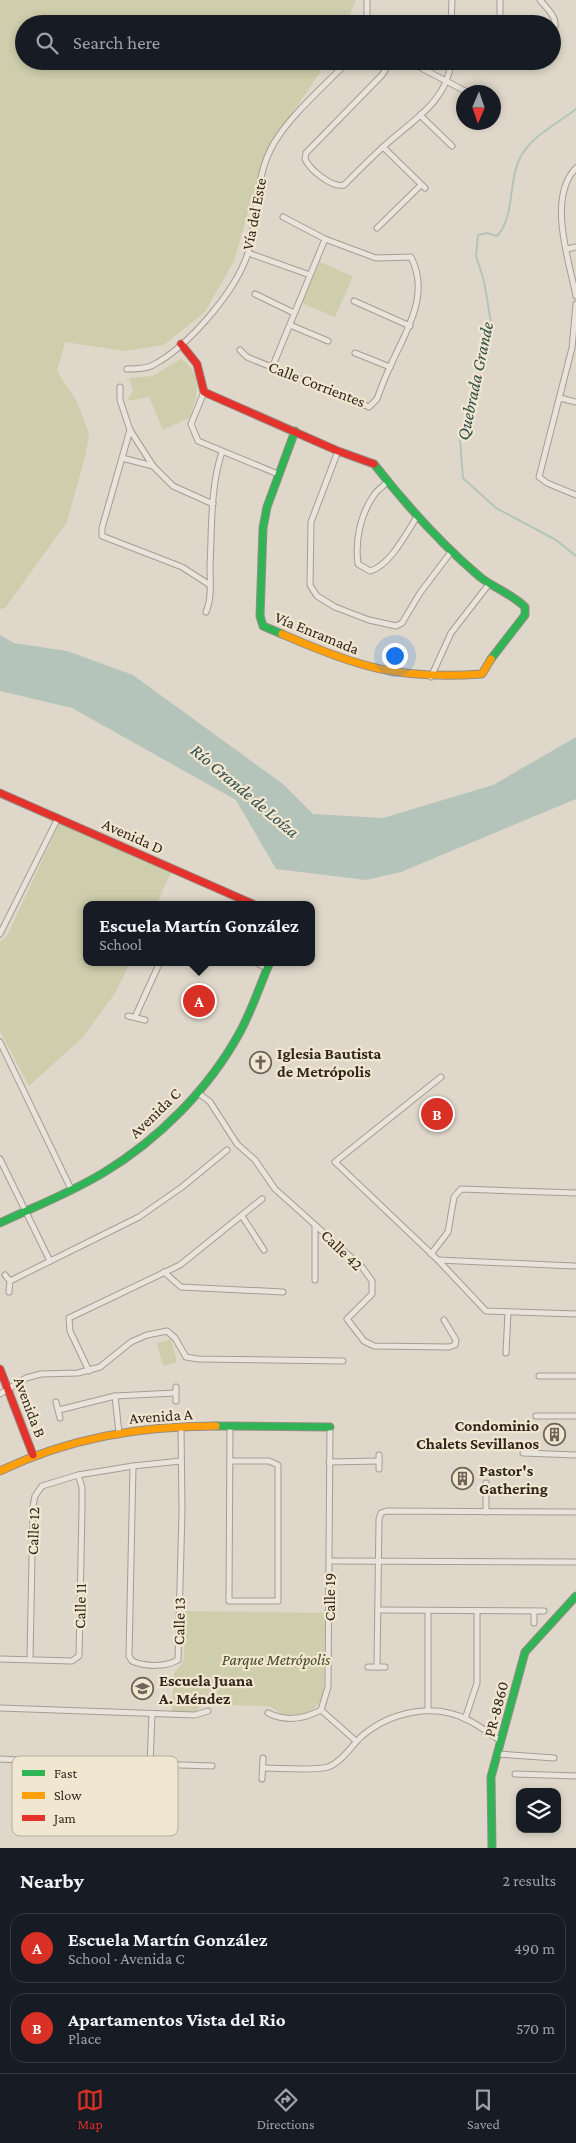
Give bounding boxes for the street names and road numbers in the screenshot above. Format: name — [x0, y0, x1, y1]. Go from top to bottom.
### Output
street label: Vía del Este — [239, 176, 269, 252]
street label: Calle Corrientes — [266, 358, 368, 410]
street label: Vía Enramada — [272, 608, 362, 658]
street label: Avenida D — [100, 815, 166, 857]
street label: Avenida C — [126, 1085, 184, 1141]
street label: Calle 42 — [318, 1226, 366, 1274]
street label: Avenida B — [11, 1374, 49, 1440]
street label: Avenida A — [129, 1405, 194, 1427]
street label: Calle 12 — [24, 1506, 42, 1555]
street label: Calle 19 — [321, 1573, 338, 1621]
street label: Calle 11 — [71, 1583, 89, 1629]
street label: Calle 13 — [170, 1597, 188, 1645]
street label: PR-8860 — [480, 1679, 512, 1739]

